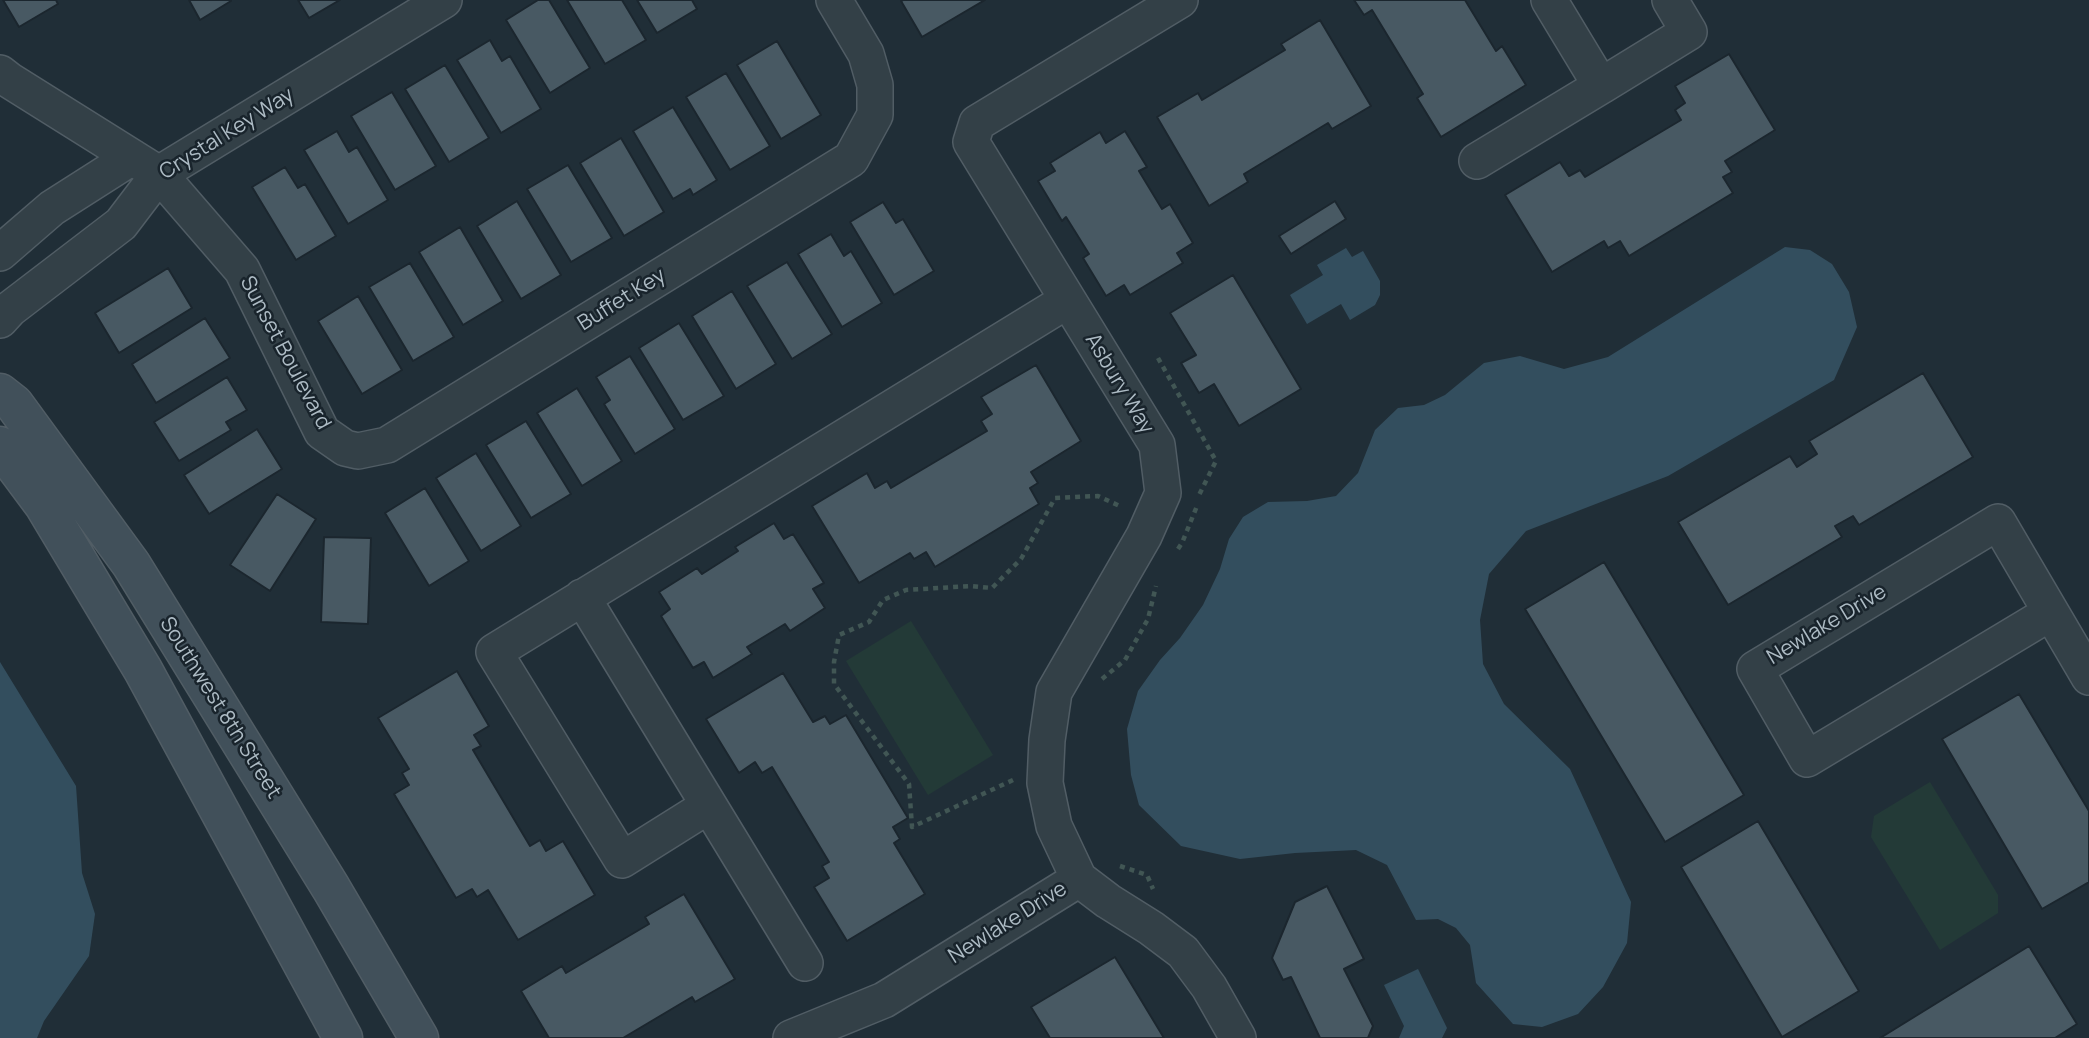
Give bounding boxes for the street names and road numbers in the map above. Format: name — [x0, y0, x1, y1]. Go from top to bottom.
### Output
street label: Crystal Key Way — [155, 83, 299, 185]
street label: Buffet Key — [574, 263, 670, 337]
street label: Sunset Boulevard — [234, 272, 336, 434]
street label: Asbury Way — [1079, 329, 1159, 439]
street label: Newlake Drive — [1763, 580, 1891, 670]
street label: Southwest 8th Street — [154, 613, 286, 803]
street label: Newlake Drive — [944, 877, 1072, 969]

